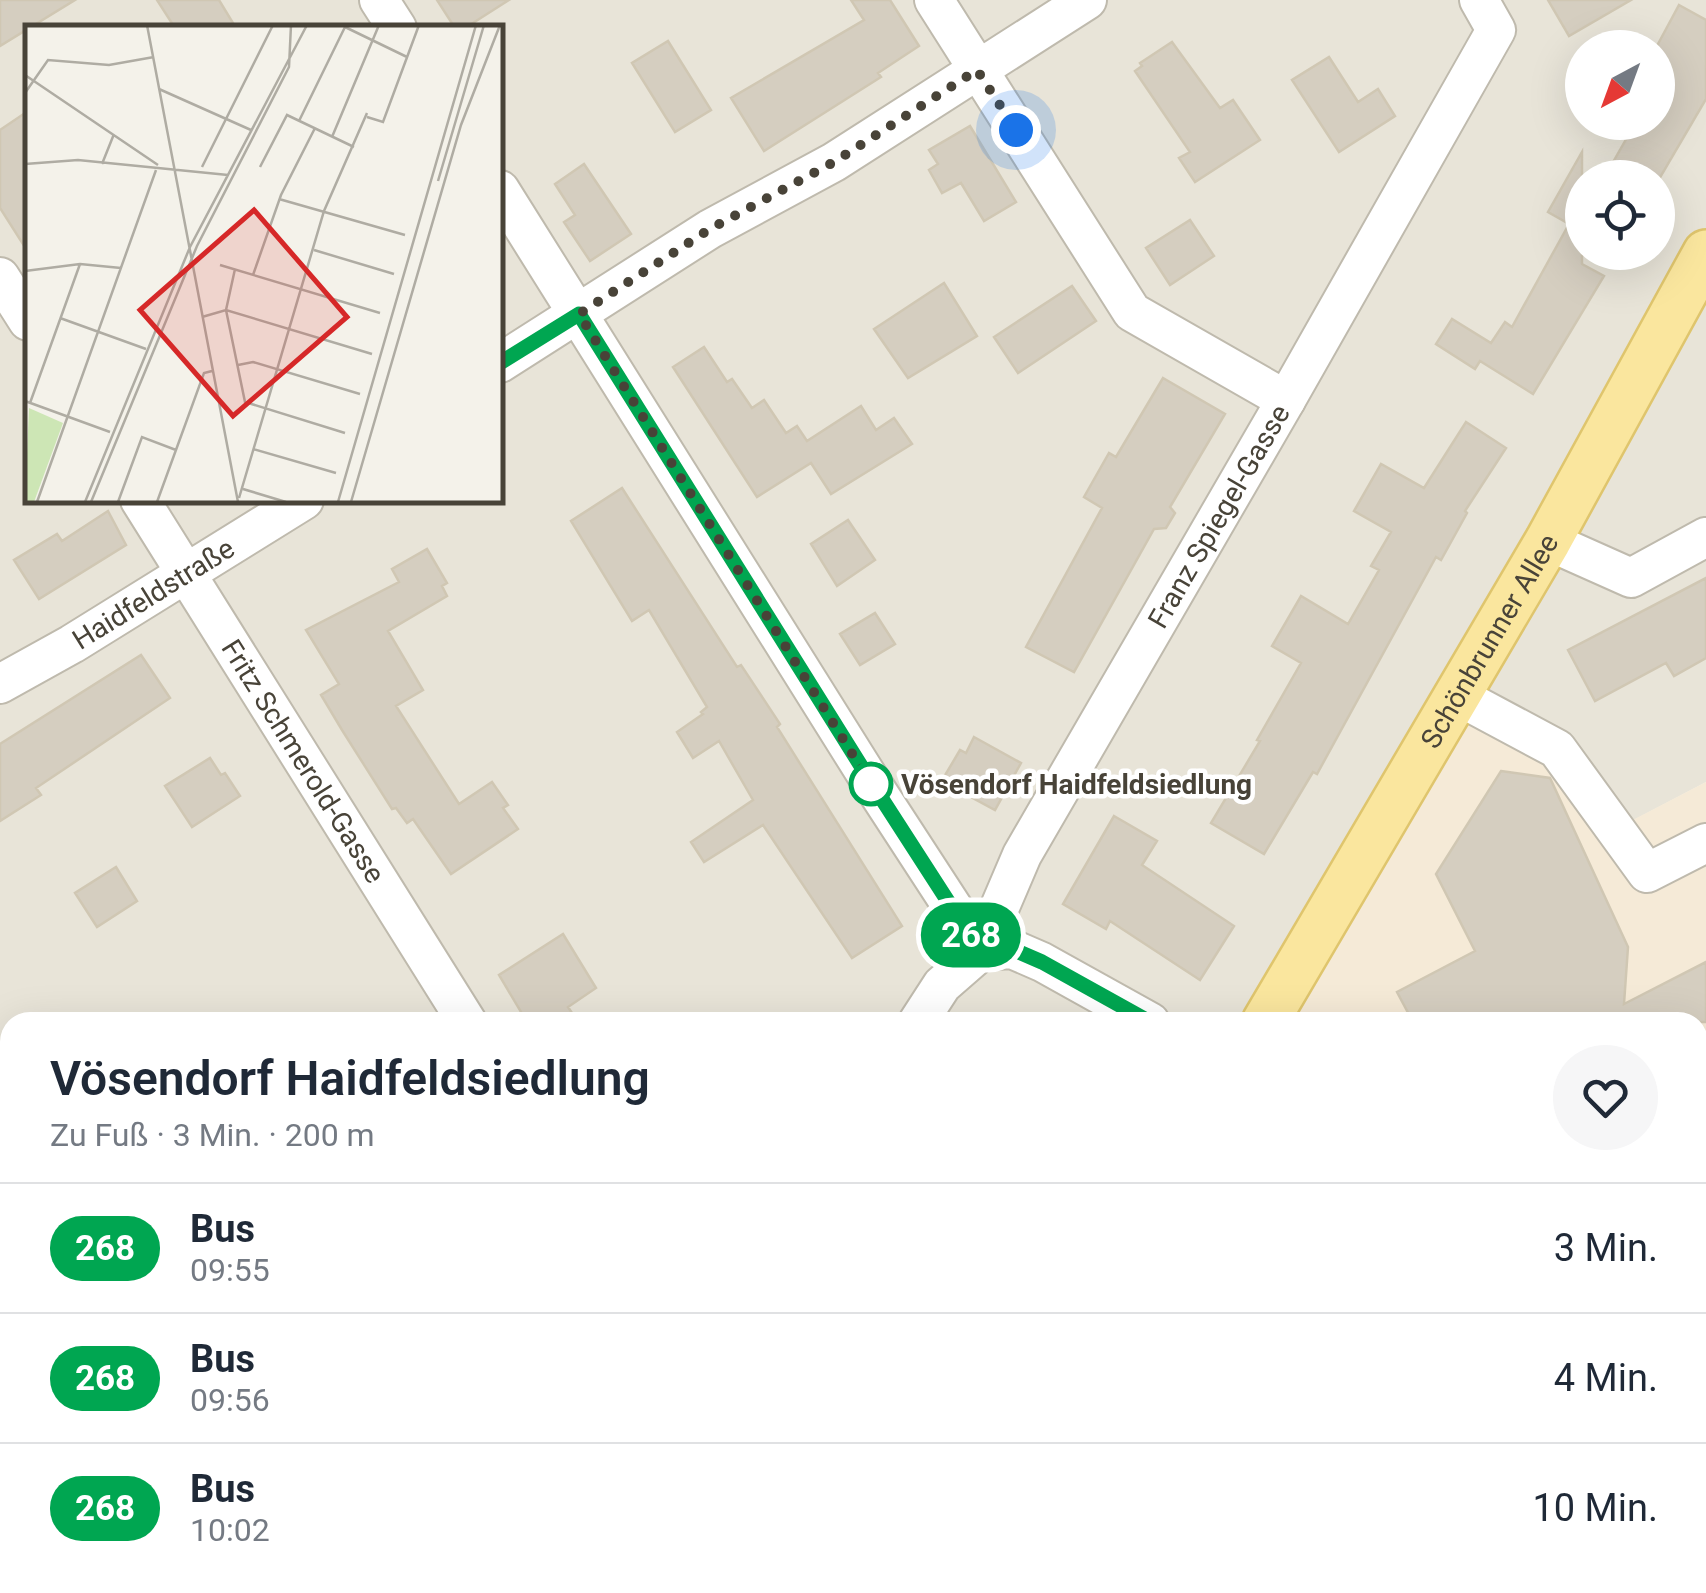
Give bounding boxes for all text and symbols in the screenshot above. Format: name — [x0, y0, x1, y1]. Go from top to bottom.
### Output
inset map — [25, 25, 502, 502]
north arrow — [1565, 30, 1675, 140]
map controls — [1565, 30, 1675, 270]
your location — [991, 105, 1041, 155]
button: locate — [1565, 160, 1675, 270]
street label: Franz Spiegel-Gasse — [1141, 398, 1296, 634]
street label: Schönbrunner Allee — [1413, 528, 1565, 754]
street label: Haidfeldstraße — [66, 531, 240, 656]
street label: Fritz Schmerold-Gasse — [215, 633, 392, 889]
marker: Vösendorf Haidfeldsiedlung — [850, 763, 892, 805]
place label: Vösendorf Haidfeldsiedlung — [901, 768, 1252, 801]
line badge: 268 — [914, 902, 1028, 968]
text: 268 — [941, 915, 1001, 956]
button: heart — [1553, 1045, 1658, 1150]
text: Vösendorf Haidfeldsiedlung — [50, 1050, 650, 1107]
text: Zu Fuß · 3 Min. · 200 m — [50, 1116, 375, 1154]
text: Bus — [190, 1207, 255, 1251]
text: 3 Min. — [1554, 1226, 1658, 1270]
text: 268 — [75, 1228, 135, 1269]
text: 09:55 — [190, 1251, 270, 1289]
text: Bus — [190, 1337, 255, 1381]
text: 4 Min. — [1554, 1356, 1658, 1400]
text: 268 — [75, 1358, 135, 1399]
text: 09:56 — [190, 1381, 270, 1419]
text: Bus — [190, 1467, 255, 1511]
text: 10 Min. — [1532, 1486, 1658, 1530]
text: 268 — [75, 1488, 135, 1529]
text: 10:02 — [190, 1511, 270, 1549]

